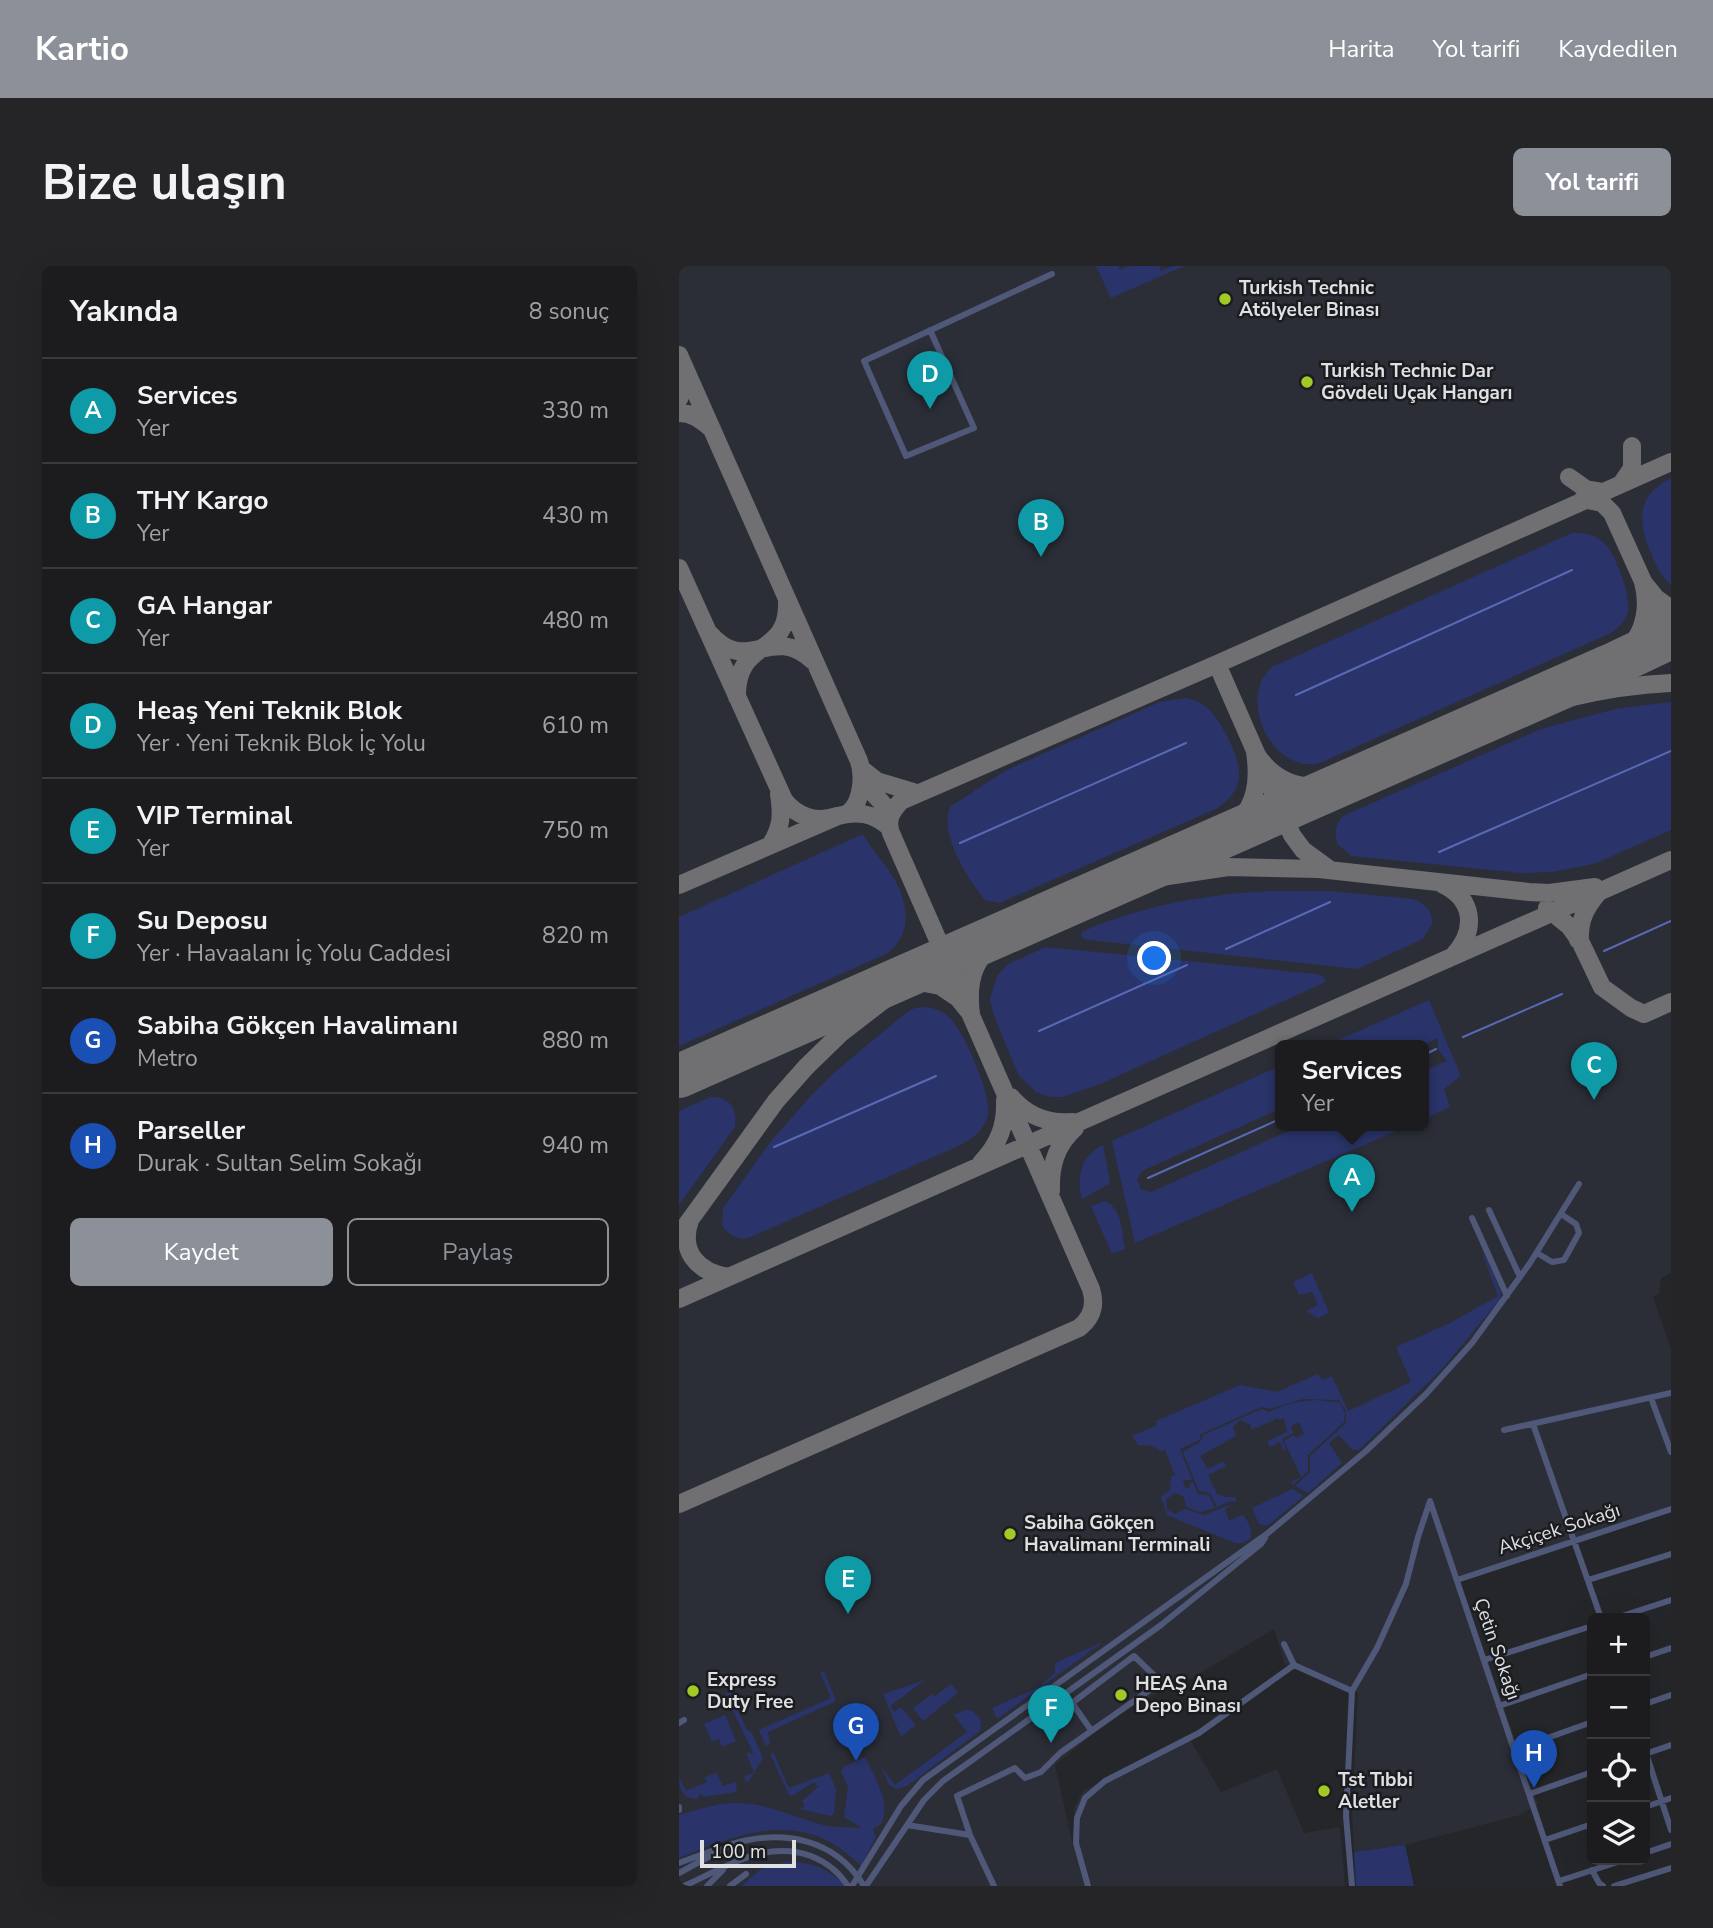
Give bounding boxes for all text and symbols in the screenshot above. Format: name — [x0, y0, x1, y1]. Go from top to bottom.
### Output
text: Kartio — [35, 27, 129, 72]
text: Harita — [1328, 33, 1394, 65]
text: Yol tarifi — [1432, 33, 1520, 65]
text: Kaydedilen — [1558, 33, 1678, 65]
button: Yol tarifi — [1513, 148, 1671, 216]
text: Bize ulaşın — [42, 149, 287, 216]
place label: Turkish Technic Atölyeler Binası — [1239, 275, 1379, 323]
text: Yakında — [70, 291, 178, 332]
marker: Turkish Technic Atölyeler Binası — [1217, 291, 1233, 307]
text: 8 sonuç — [529, 296, 609, 327]
pin: D — [907, 351, 953, 409]
place label: Turkish Technic Dar Gövdeli Uçak Hangarı — [1321, 358, 1512, 406]
marker: Turkish Technic Dar Gövdeli Uçak Hangarı — [1299, 374, 1315, 390]
text: Services — [137, 378, 238, 413]
text: A — [84, 395, 102, 426]
text: 330 m — [542, 395, 609, 426]
text: Yer — [137, 413, 169, 444]
text: THY Kargo — [137, 483, 268, 518]
pin: B — [1018, 499, 1064, 557]
text: B — [85, 500, 101, 531]
text: 430 m — [542, 500, 609, 531]
text: Yer — [137, 518, 169, 549]
text: GA Hangar — [137, 588, 272, 623]
text: C — [85, 605, 101, 636]
text: 480 m — [542, 605, 609, 636]
text: Yer — [137, 623, 169, 654]
text: Heaş Yeni Teknik Blok — [137, 693, 402, 728]
text: D — [84, 710, 102, 741]
text: 610 m — [542, 710, 609, 741]
text: Yer · Yeni Teknik Blok İç Yolu — [137, 728, 426, 759]
text: VIP Terminal — [137, 798, 292, 833]
text: E — [86, 815, 100, 846]
text: 750 m — [542, 815, 609, 846]
text: Yer — [137, 833, 169, 864]
text: Su Deposu — [137, 903, 268, 938]
text: F — [87, 920, 99, 951]
text: 820 m — [542, 920, 609, 951]
text: Yer · Havaalanı İç Yolu Caddesi — [137, 938, 451, 969]
your location — [1137, 941, 1171, 975]
text: Sabiha Gökçen Havalimanı — [137, 1008, 458, 1043]
text: G — [85, 1025, 101, 1056]
text: 880 m — [542, 1025, 609, 1056]
popup — [1275, 1040, 1429, 1131]
pin: C — [1571, 1042, 1617, 1100]
text: Metro — [137, 1043, 198, 1074]
text: Services — [1302, 1053, 1402, 1088]
text: Yer — [1302, 1088, 1334, 1119]
text: Parseller — [137, 1113, 245, 1148]
text: H — [84, 1130, 102, 1161]
text: 940 m — [542, 1130, 609, 1161]
text: Durak · Sultan Selim Sokağı — [137, 1148, 422, 1179]
pin: A — [1329, 1154, 1375, 1212]
button: Kaydet — [70, 1218, 333, 1286]
button: Paylaş — [347, 1218, 609, 1286]
street label: Akçiçek Sokağı — [1495, 1497, 1623, 1561]
place label: Sabiha Gökçen Havalimanı Terminali — [1024, 1510, 1210, 1558]
marker: Sabiha Gökçen Havalimanı Terminali — [1002, 1526, 1018, 1542]
pin: E — [825, 1556, 871, 1614]
street label: Çetin Sokağı — [1467, 1595, 1527, 1703]
map controls — [1587, 1613, 1650, 1865]
button: + — [1587, 1613, 1650, 1676]
place label: Express Duty Free — [707, 1667, 793, 1715]
place label: HEAŞ Ana Depo Binası — [1135, 1671, 1241, 1719]
button: − — [1587, 1676, 1650, 1739]
marker: Express Duty Free — [685, 1683, 701, 1699]
pin: F — [1028, 1685, 1074, 1743]
marker: HEAŞ Ana Depo Binası — [1113, 1687, 1129, 1703]
pin: G — [833, 1703, 879, 1761]
pin: H — [1511, 1730, 1557, 1788]
button: locate — [1587, 1739, 1650, 1802]
place label: Tst Tıbbi Aletler — [1338, 1767, 1413, 1815]
marker: Tst Tıbbi Aletler — [1316, 1783, 1332, 1799]
button: layers — [1587, 1802, 1650, 1865]
scale bar — [700, 1837, 796, 1869]
text: 100 m — [711, 1839, 766, 1865]

